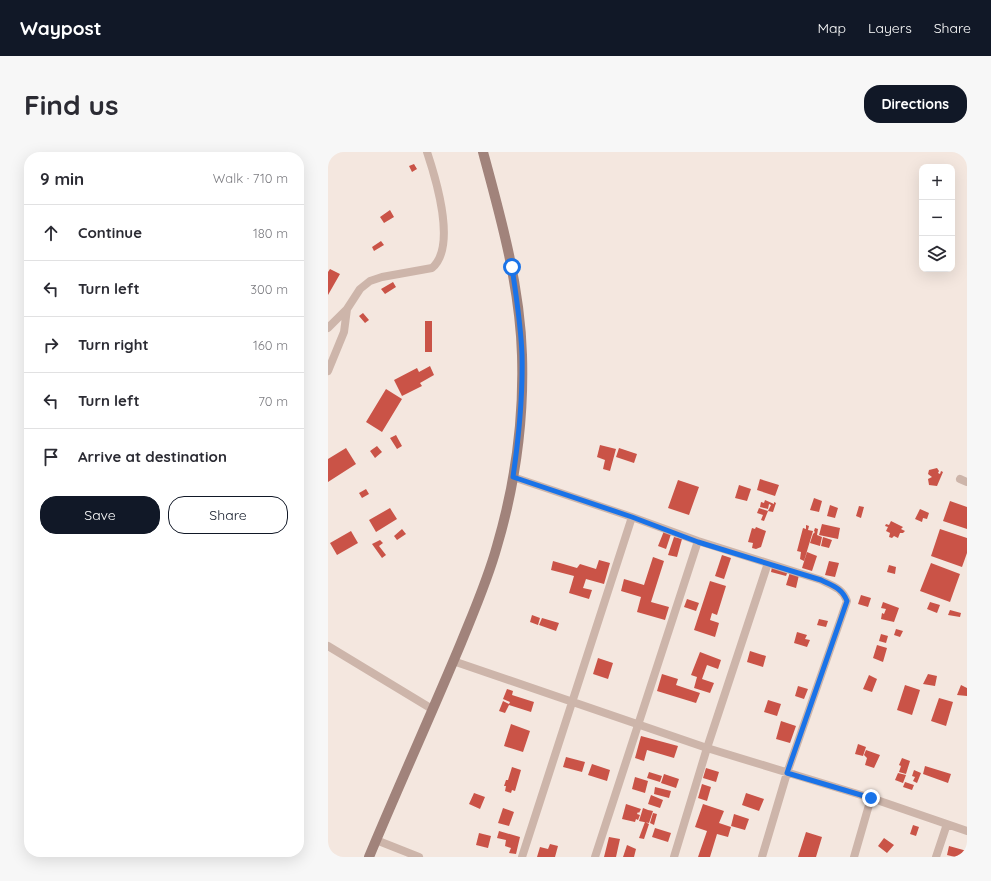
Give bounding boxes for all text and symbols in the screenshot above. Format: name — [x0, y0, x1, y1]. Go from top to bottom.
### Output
text: Waypost — [20, 16, 102, 40]
text: Map — [817, 19, 846, 37]
text: Layers — [868, 19, 912, 37]
text: Share — [934, 19, 971, 37]
button: Directions — [864, 85, 967, 123]
text: Find us — [24, 87, 118, 122]
map controls — [919, 164, 955, 272]
button: + — [919, 164, 955, 200]
text: 9 min — [40, 168, 84, 189]
text: Walk · 710 m — [213, 170, 288, 186]
button: − — [919, 200, 955, 236]
icon: ahead — [40, 222, 62, 244]
text: Continue — [78, 223, 142, 242]
text: 180 m — [253, 225, 288, 241]
button: layers — [919, 236, 955, 272]
route start — [503, 258, 521, 276]
icon: left — [40, 278, 62, 300]
text: Turn left — [78, 279, 140, 298]
text: 300 m — [250, 281, 288, 297]
icon: right — [40, 334, 62, 356]
text: Turn right — [78, 335, 149, 354]
text: 160 m — [253, 337, 288, 353]
icon: left — [40, 390, 62, 412]
text: Turn left — [78, 391, 140, 410]
text: 70 m — [258, 393, 288, 409]
icon: arrive — [40, 446, 62, 468]
text: Arrive at destination — [78, 447, 227, 466]
button: Save — [40, 496, 160, 534]
button: Share — [168, 496, 288, 534]
route end — [862, 789, 880, 807]

